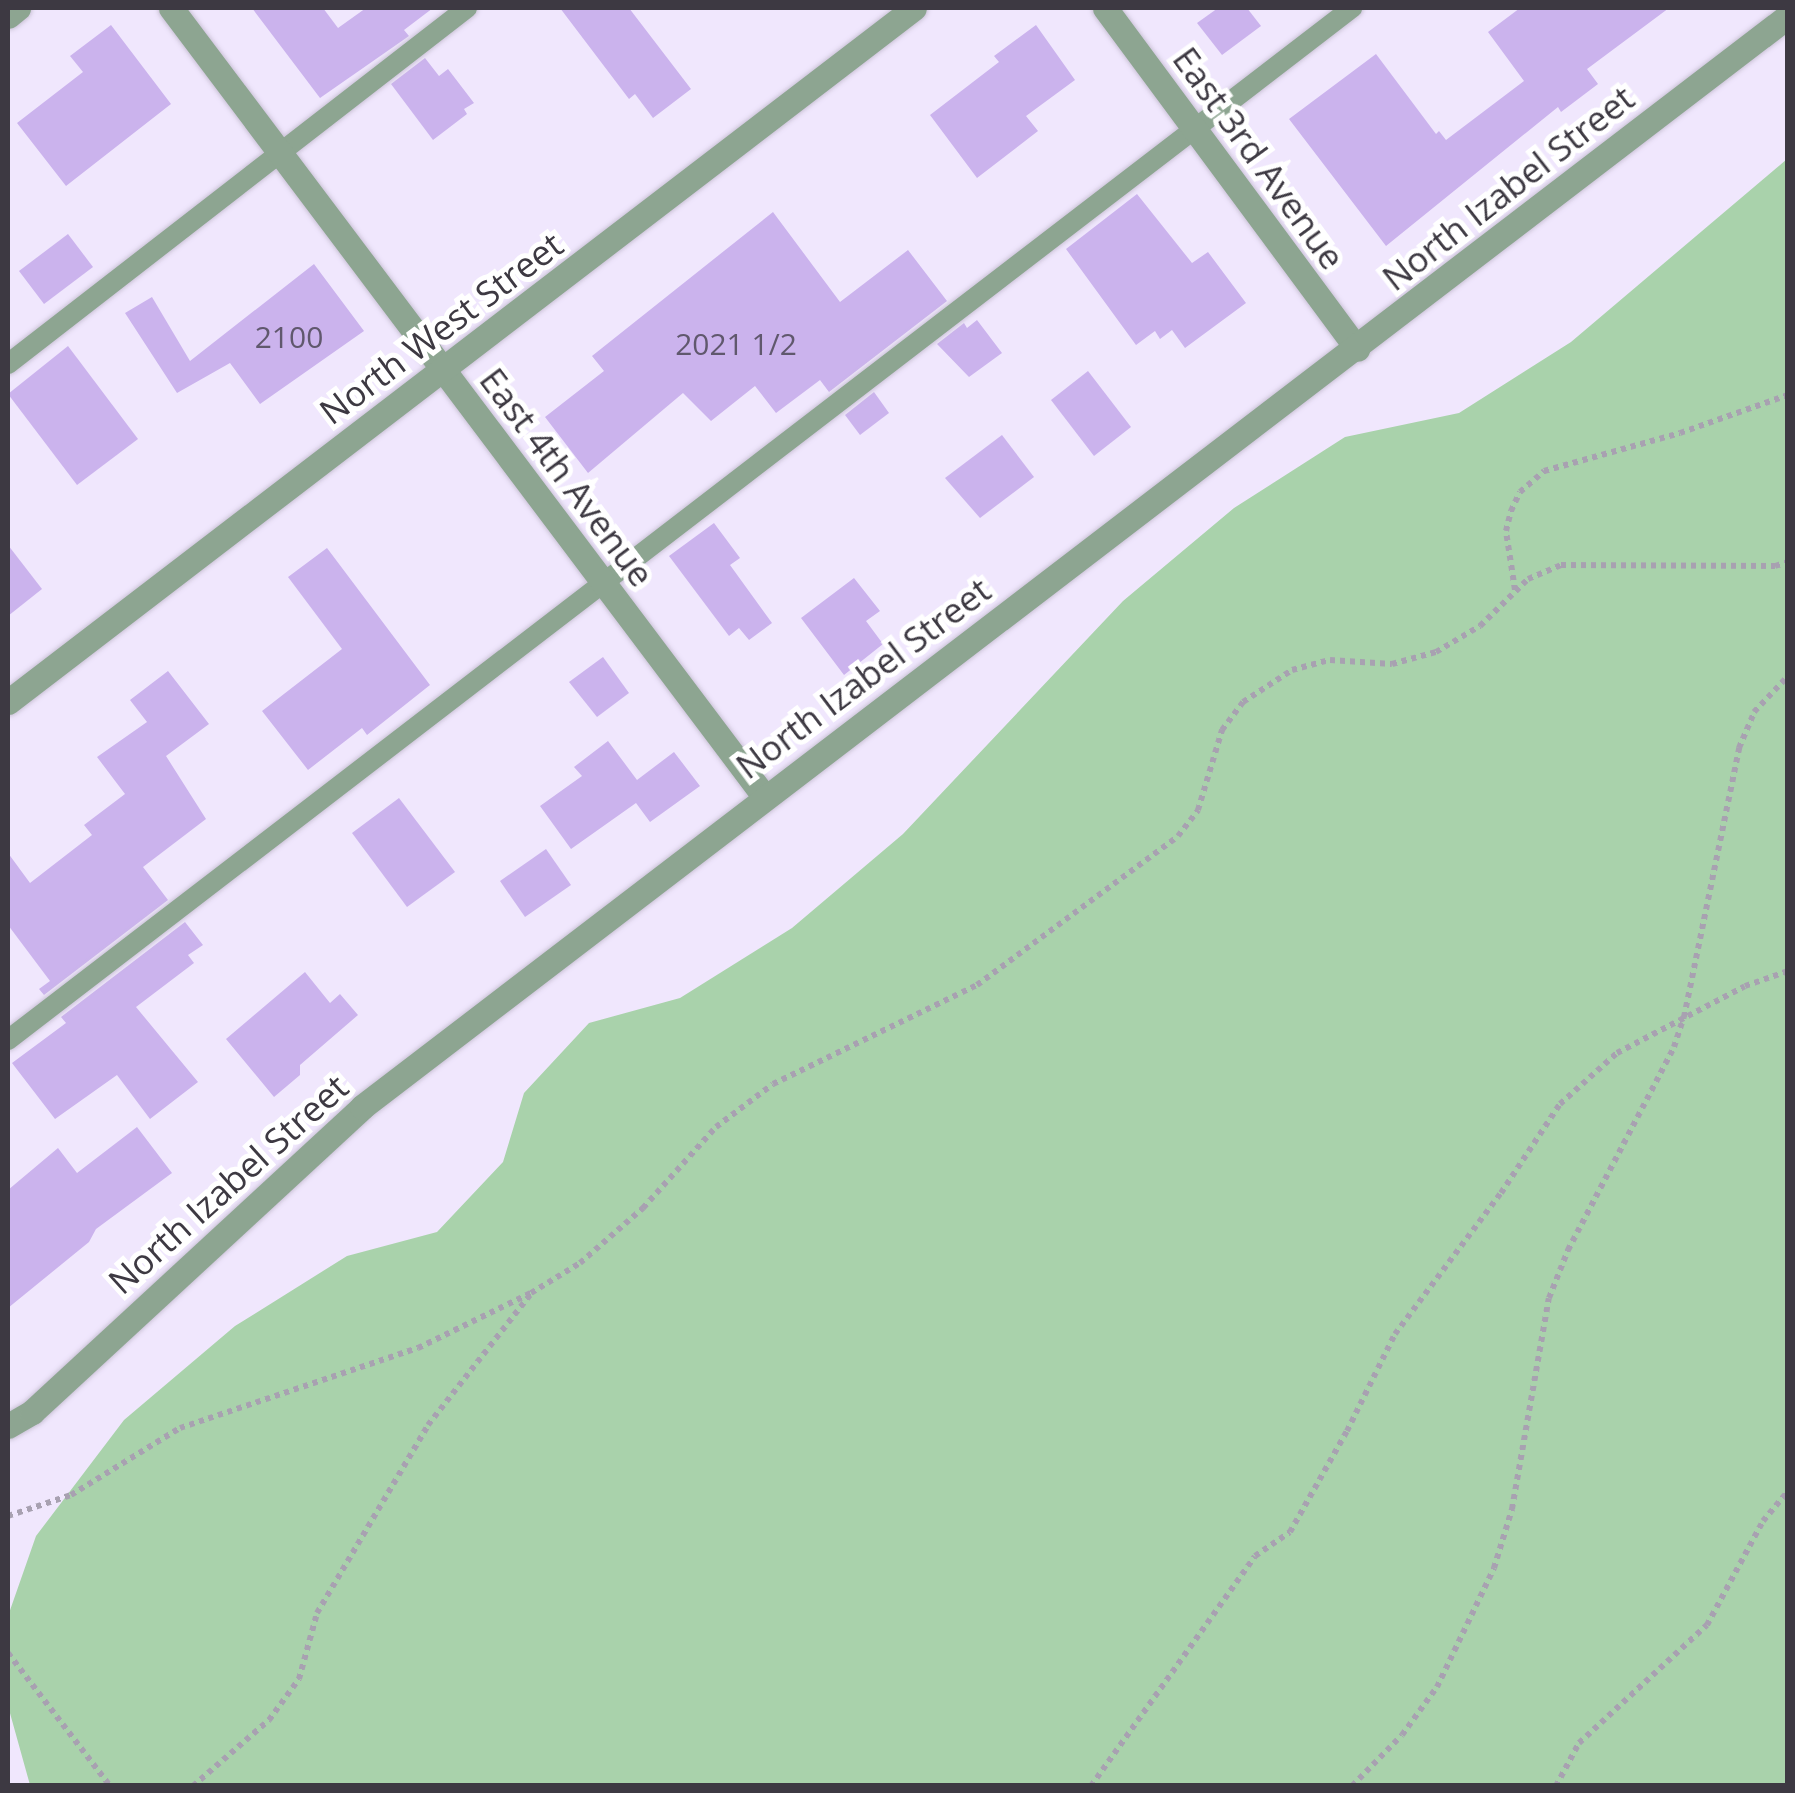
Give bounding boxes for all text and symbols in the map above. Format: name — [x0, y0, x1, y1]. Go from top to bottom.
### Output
street label: East 3rd Avenue — [1164, 39, 1354, 277]
street label: North Izabel Street — [1374, 77, 1642, 299]
street label: North West Street — [311, 223, 571, 433]
house number: 2100 — [255, 319, 323, 355]
house number: 2021 1/2 — [675, 326, 797, 362]
street label: East 4th Avenue — [471, 360, 663, 594]
street label: North Izabel Street — [728, 569, 998, 787]
street label: North Izabel Street — [100, 1066, 356, 1302]

